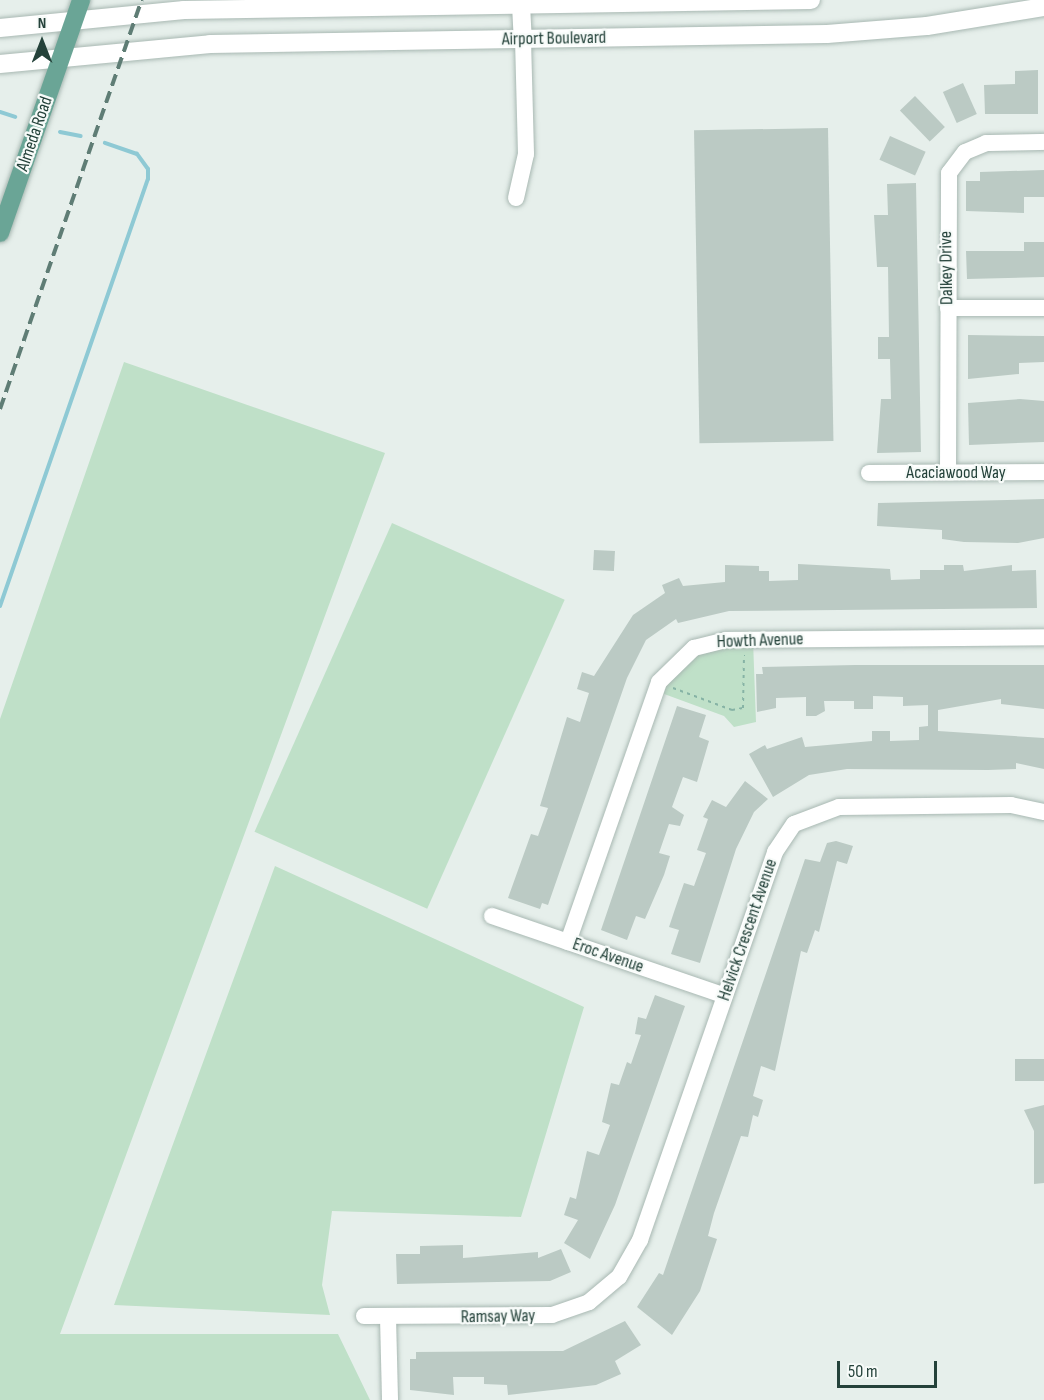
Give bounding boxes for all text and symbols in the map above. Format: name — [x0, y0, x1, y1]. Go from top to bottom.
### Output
north arrow — [12, 12, 72, 72]
text: N — [38, 14, 46, 33]
street label: Airport Boulevard — [502, 27, 606, 51]
street label: Almeda Road — [12, 94, 58, 174]
street label: Dalkey Drive — [936, 231, 958, 305]
street label: Acaciawood Way — [906, 462, 1006, 484]
street label: Howth Avenue — [716, 629, 804, 653]
street label: Helvick Crescent Avenue — [714, 856, 782, 1004]
street label: Eroc Avenue — [570, 934, 646, 978]
street label: Ramsay Way — [461, 1306, 535, 1328]
scale bar — [840, 1349, 940, 1387]
text: 50 m — [848, 1361, 878, 1382]

